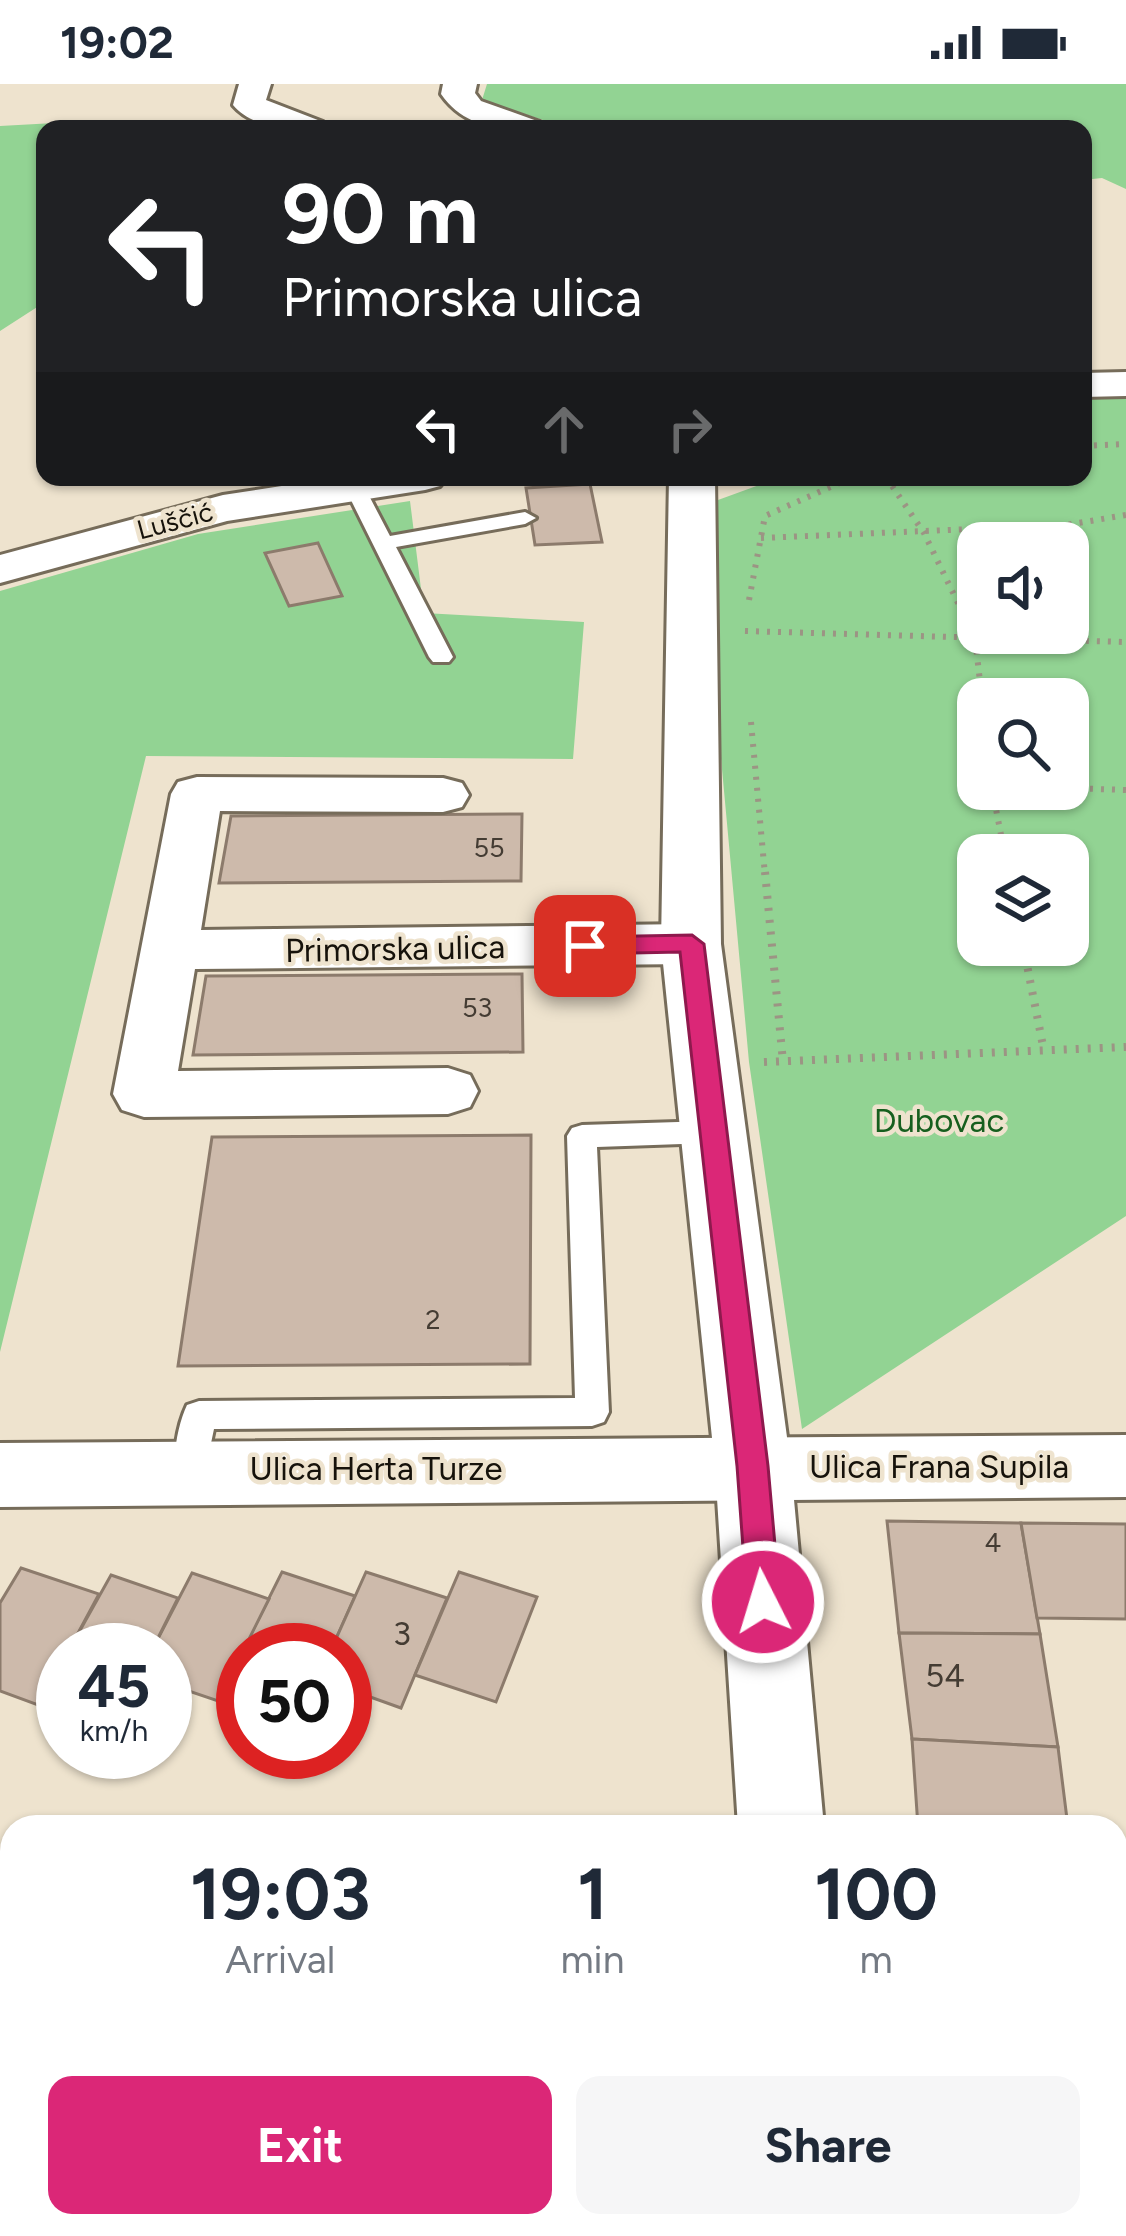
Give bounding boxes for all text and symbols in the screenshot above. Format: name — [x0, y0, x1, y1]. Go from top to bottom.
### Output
text: 19:02 — [60, 15, 174, 69]
text: 90 m — [282, 163, 478, 264]
icon: left — [84, 168, 240, 324]
text: Primorska ulica — [282, 265, 642, 330]
icon: left — [405, 396, 471, 462]
icon: ahead — [531, 396, 597, 462]
icon: right — [657, 396, 723, 462]
street label: Luščić — [133, 495, 216, 546]
map controls — [957, 522, 1089, 966]
button: sound — [957, 522, 1089, 654]
button: search — [957, 678, 1089, 810]
house number: 55 — [473, 831, 505, 864]
button: layers — [957, 834, 1089, 966]
pin — [534, 895, 636, 997]
icon: arrive — [552, 913, 618, 979]
street label: Primorska ulica — [285, 927, 505, 970]
house number: 53 — [462, 991, 492, 1024]
park label: Dubovac — [874, 1101, 1004, 1140]
house number: 2 — [425, 1303, 441, 1336]
street label: Ulica Frana Supila — [809, 1447, 1069, 1486]
street label: Ulica Herta Turze — [250, 1449, 502, 1488]
house number: 4 — [985, 1526, 1001, 1559]
position arrow — [700, 1539, 826, 1665]
house number: 3 — [393, 1614, 411, 1653]
speed limit sign: 50 — [216, 1623, 372, 1779]
text: 45 — [78, 1650, 150, 1722]
house number: 54 — [925, 1656, 965, 1695]
text: km/h — [80, 1712, 148, 1749]
text: 19:03 — [190, 1851, 370, 1937]
text: 1 — [577, 1851, 608, 1937]
text: 100 — [814, 1851, 938, 1937]
text: Arrival — [225, 1936, 335, 1983]
text: min — [560, 1936, 624, 1983]
text: m — [860, 1936, 893, 1983]
button: Exit — [48, 2076, 552, 2214]
button: Share — [576, 2076, 1080, 2214]

